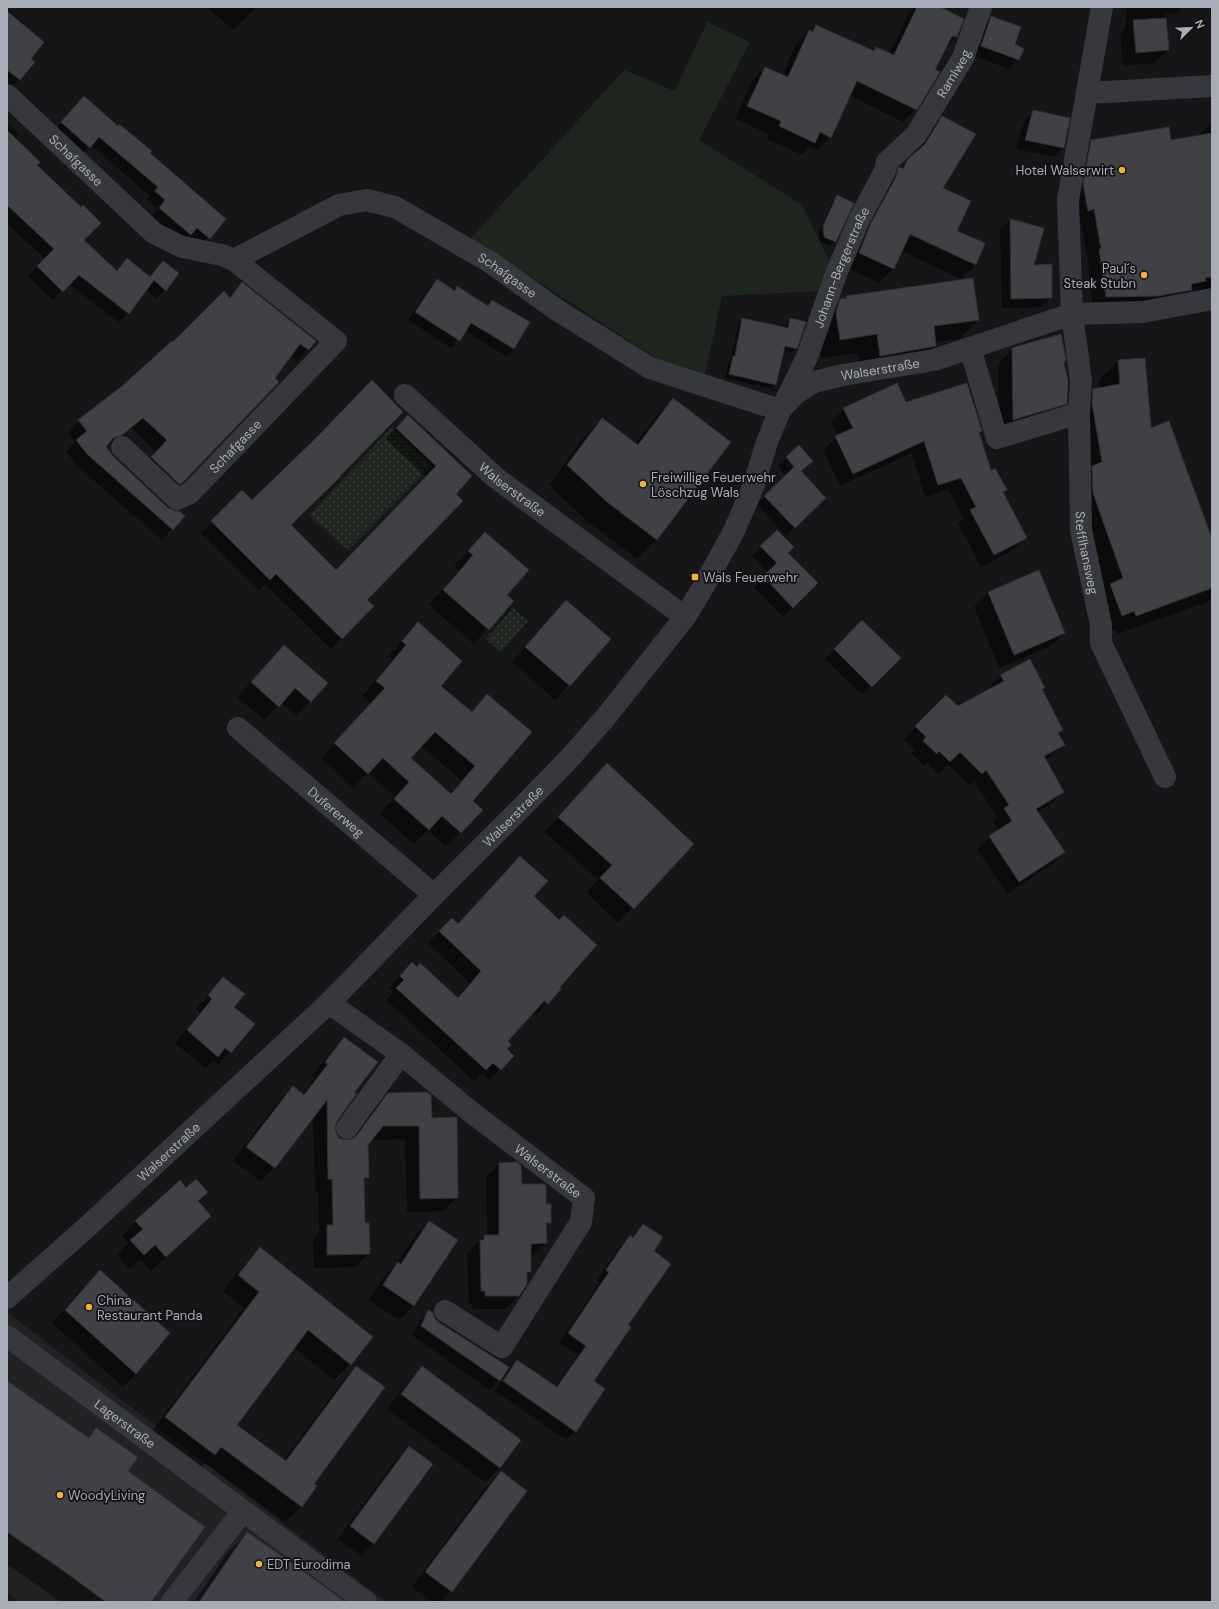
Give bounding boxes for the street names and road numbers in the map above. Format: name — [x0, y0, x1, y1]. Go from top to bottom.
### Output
street label: Ramlweg — [933, 47, 974, 101]
street label: Schafgasse — [45, 131, 107, 190]
street label: Johann-Bergerstraße — [810, 204, 874, 330]
street label: Schafgasse — [475, 249, 540, 302]
street label: Walserstraße — [840, 354, 921, 384]
street label: Schafgasse — [206, 416, 265, 477]
street label: Walserstraße — [475, 459, 549, 521]
street label: Stefflhansweg — [1072, 511, 1102, 596]
street label: Walserstraße — [479, 782, 547, 851]
street label: Dufererweg — [304, 783, 368, 841]
street label: Walserstraße — [134, 1119, 204, 1185]
street label: Walserstraße — [511, 1140, 585, 1202]
street label: Lagerstraße — [91, 1396, 159, 1452]

